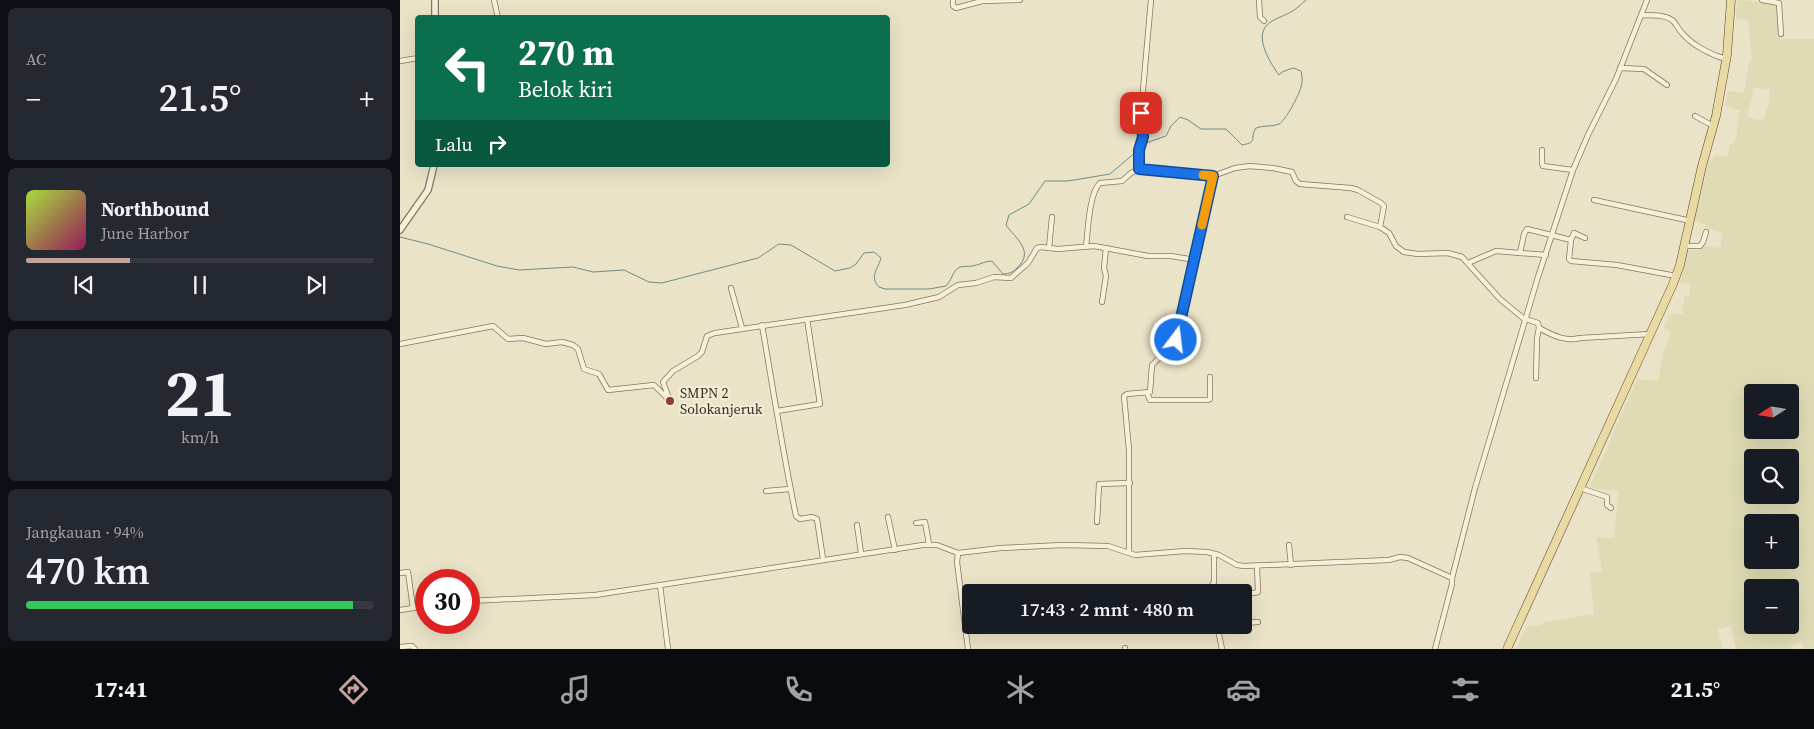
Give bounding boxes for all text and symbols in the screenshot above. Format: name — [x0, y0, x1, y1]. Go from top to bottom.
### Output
text: 270 m — [518, 29, 614, 77]
icon: left — [435, 35, 500, 100]
text: AC — [26, 48, 46, 70]
text: 21.5° — [158, 72, 242, 124]
text: Belok kiri — [518, 74, 613, 104]
text: − — [26, 80, 41, 118]
text: + — [359, 80, 374, 118]
pin — [1120, 92, 1162, 134]
icon: arrive — [1127, 99, 1155, 127]
icon: right — [483, 130, 511, 158]
text: Lalu — [435, 131, 473, 157]
text: Northbound — [101, 196, 209, 222]
text: June Harbor — [101, 222, 189, 244]
icon: previous — [70, 271, 98, 299]
icon: pause — [186, 271, 214, 299]
icon: next — [302, 271, 330, 299]
position arrow — [1149, 313, 1201, 365]
text: 21 — [165, 349, 235, 438]
place label: SMPN 2 Solokanjeruk — [680, 383, 763, 419]
north arrow — [1744, 384, 1799, 439]
map controls — [1744, 384, 1799, 634]
marker: SMPN 2 Solokanjeruk — [664, 395, 676, 407]
text: km/h — [181, 426, 219, 448]
button: search — [1744, 449, 1799, 504]
button: + — [1744, 514, 1799, 569]
text: Jangkauan · 94% — [26, 521, 144, 543]
text: 470 km — [26, 545, 150, 597]
speed limit sign: 30 — [415, 569, 480, 634]
button: − — [1744, 579, 1799, 634]
text: 17:43 · 2 mnt · 480 m — [1020, 596, 1194, 622]
icon: directions — [336, 672, 371, 707]
icon: music — [558, 672, 593, 707]
icon: phone — [781, 672, 816, 707]
icon: climate — [1003, 672, 1038, 707]
icon: car — [1226, 672, 1261, 707]
icon: filters — [1448, 672, 1483, 707]
text: 17:41 — [94, 674, 148, 704]
text: 21.5° — [1671, 674, 1720, 704]

